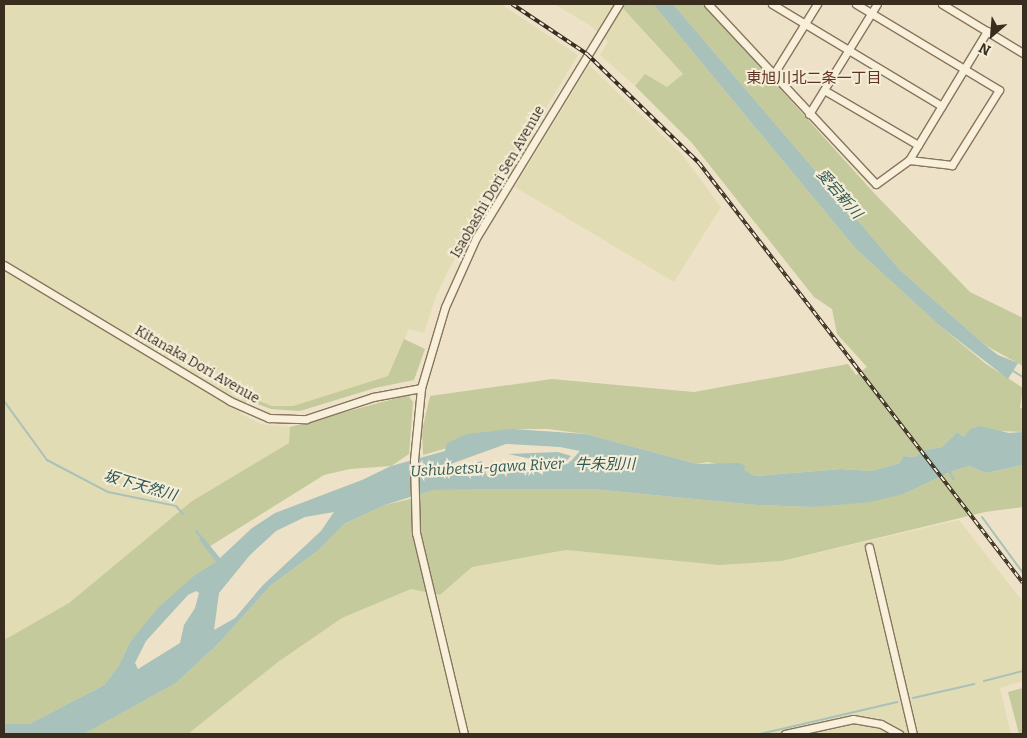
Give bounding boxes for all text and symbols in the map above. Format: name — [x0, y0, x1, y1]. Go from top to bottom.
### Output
north arrow — [967, 10, 1017, 60]
text: N — [976, 39, 994, 59]
district label: 東旭川北二条一丁目 — [747, 70, 881, 88]
street label: Isaobashi Dori Sen Avenue — [447, 103, 549, 261]
water label: 愛宕新川 — [813, 165, 865, 223]
street label: Kitanaka Dori Avenue — [132, 322, 262, 408]
water label: Ushubetsu-gawa River — [410, 455, 564, 481]
water label: 牛朱別川 — [575, 456, 635, 474]
water label: 坂下天然川 — [101, 467, 179, 505]

